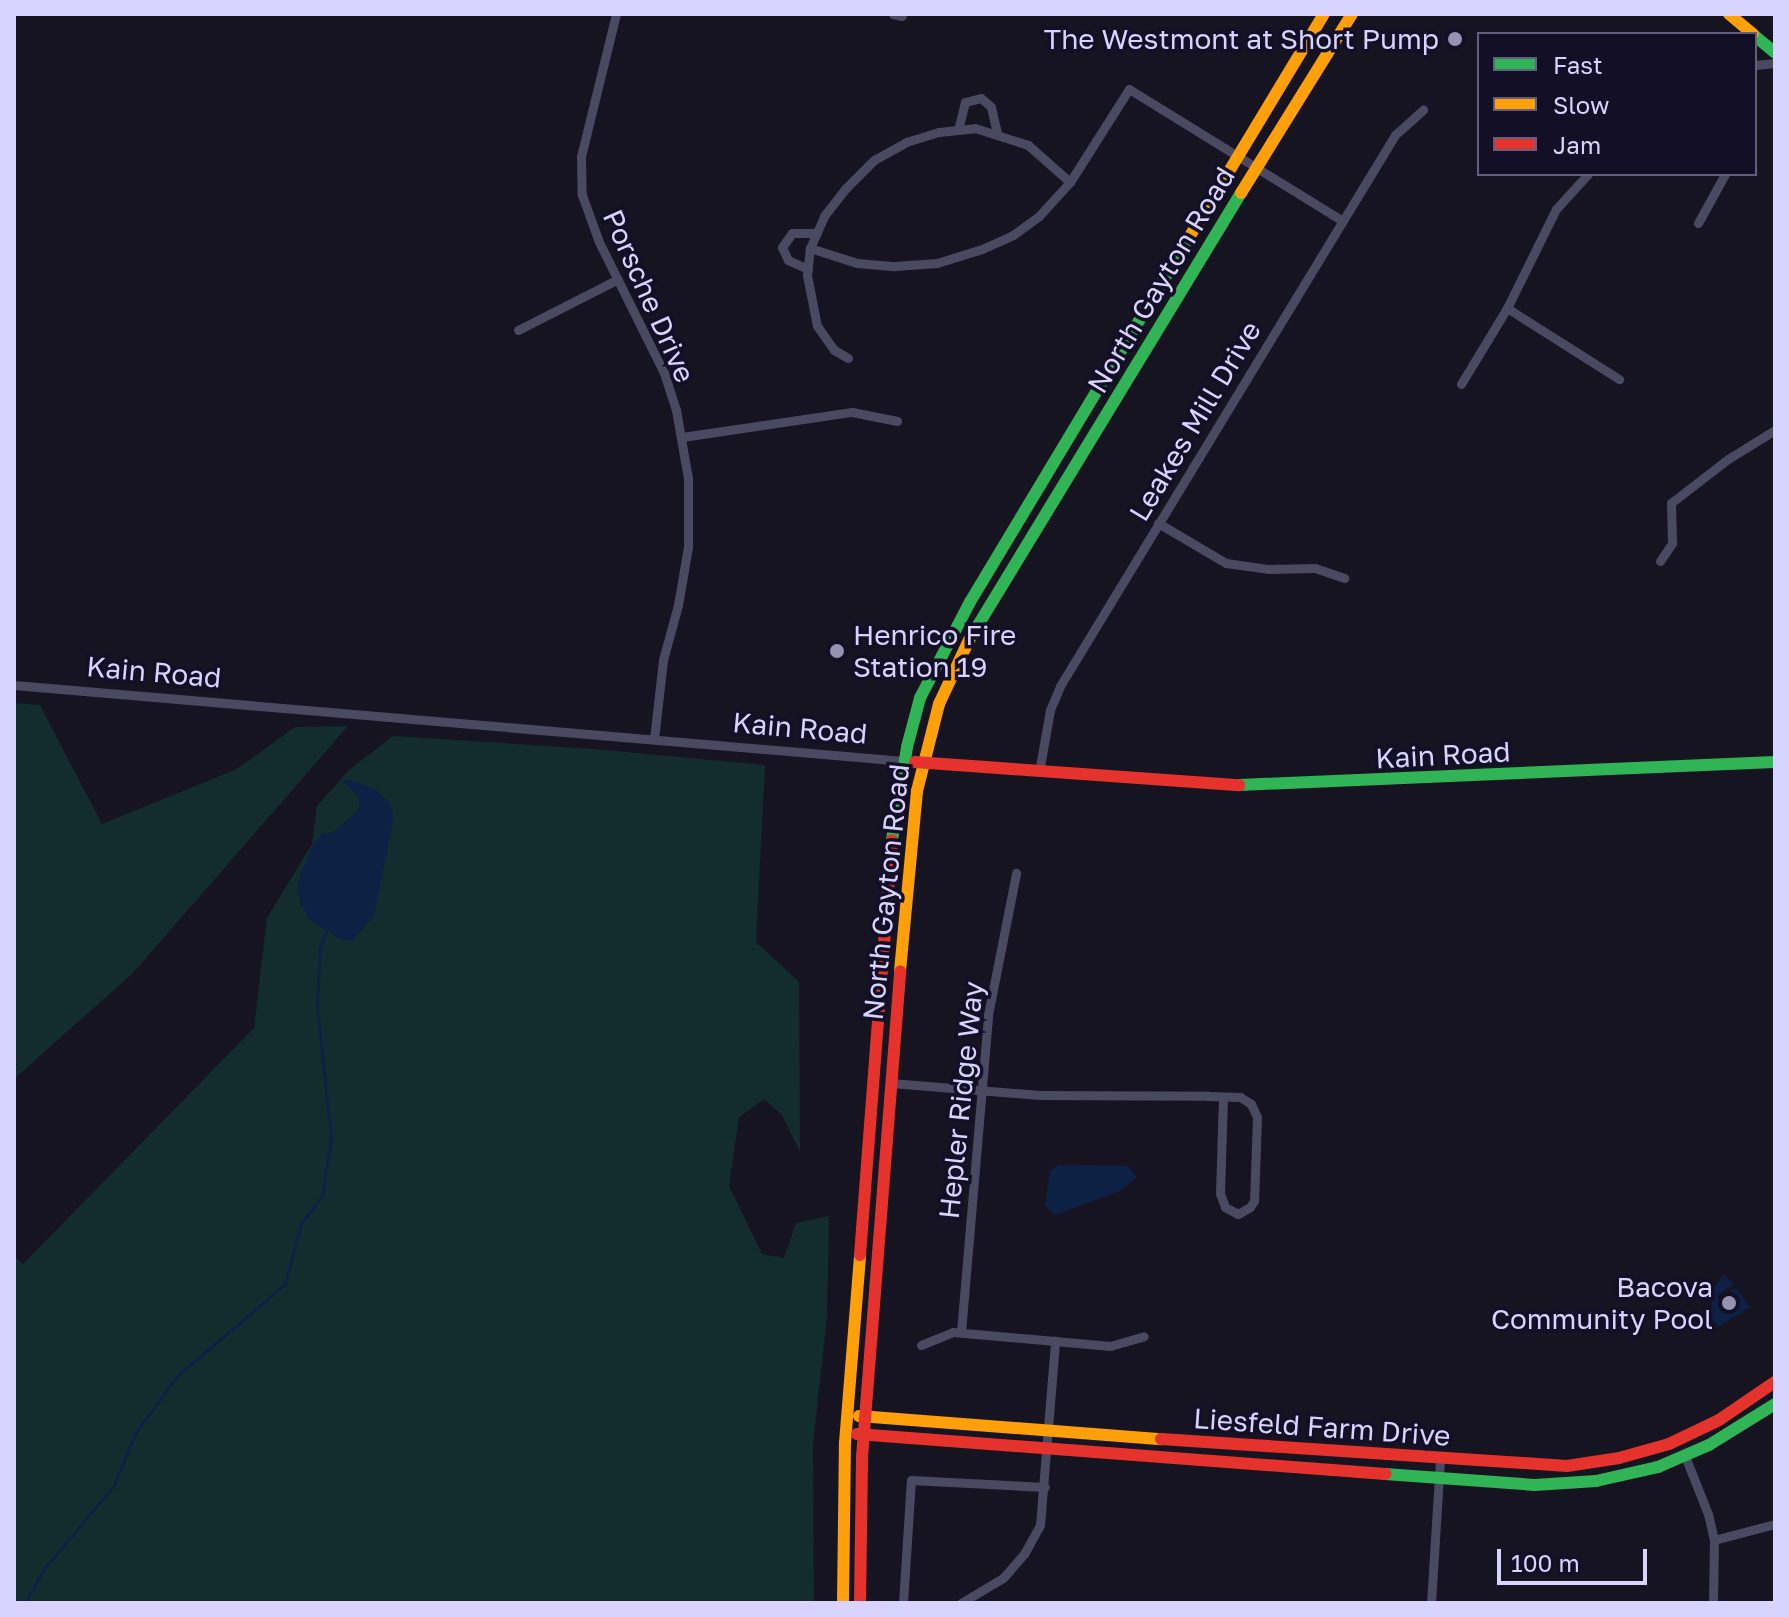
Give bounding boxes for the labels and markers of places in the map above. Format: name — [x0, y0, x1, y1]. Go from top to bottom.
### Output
place label: The Westmont at Short Pump — [1044, 22, 1439, 56]
marker: The Westmont at Short Pump — [1446, 30, 1464, 48]
place label: Henrico Fire Station 19 — [853, 618, 1016, 684]
marker: Henrico Fire Station 19 — [828, 642, 846, 660]
place label: Bacova Community Pool — [1491, 1270, 1713, 1336]
marker: Bacova Community Pool — [1720, 1294, 1738, 1312]

